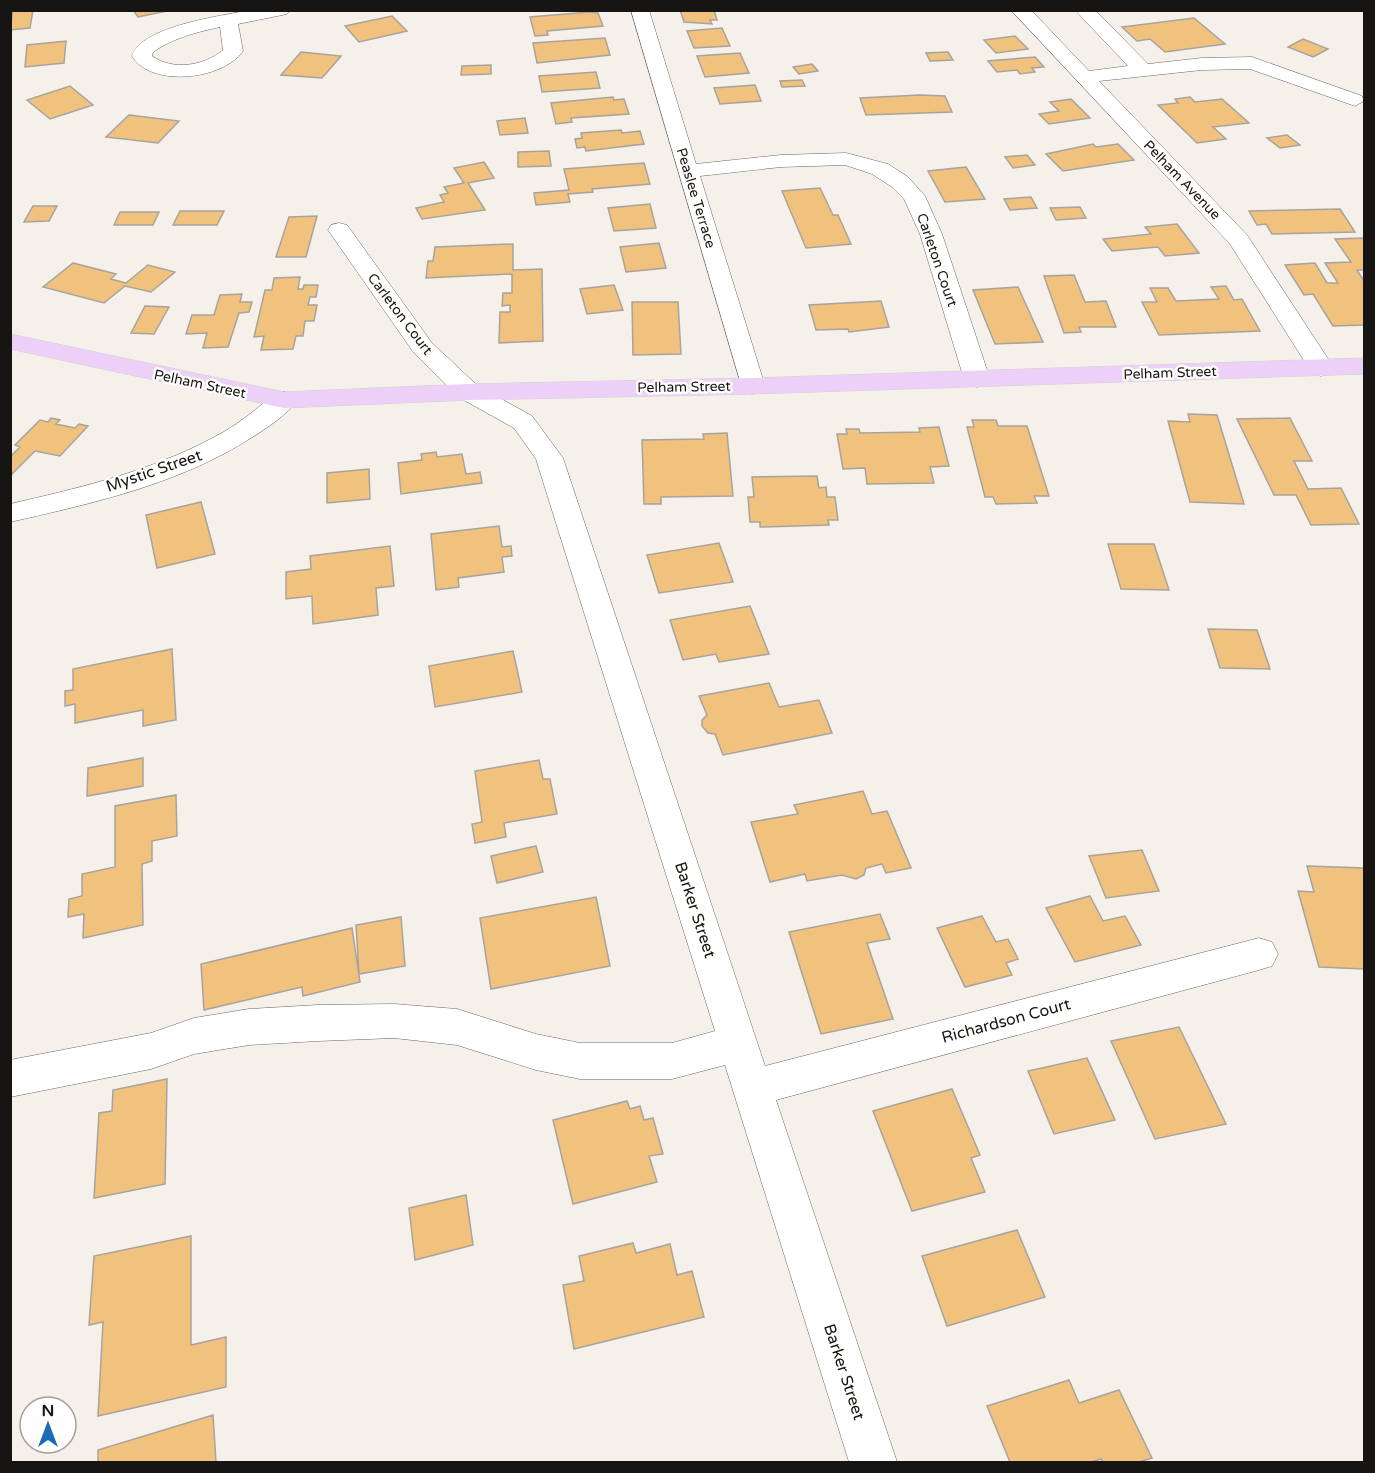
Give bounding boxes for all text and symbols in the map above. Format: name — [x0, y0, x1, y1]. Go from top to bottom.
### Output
street label: Pelham Avenue — [1140, 137, 1224, 223]
street label: Peaslee Terrace — [673, 146, 719, 250]
street label: Carleton Court — [913, 211, 961, 309]
street label: Carleton Court — [364, 270, 437, 359]
street label: Pelham Street — [1123, 363, 1218, 383]
street label: Pelham Street — [152, 366, 248, 402]
street label: Pelham Street — [637, 378, 732, 396]
street label: Mystic Street — [103, 445, 205, 497]
street label: Barker Street — [670, 859, 720, 961]
street label: Richardson Court — [939, 994, 1073, 1048]
street label: Barker Street — [819, 1321, 869, 1423]
north arrow — [18, 1395, 78, 1455]
text: N — [42, 1401, 54, 1421]

